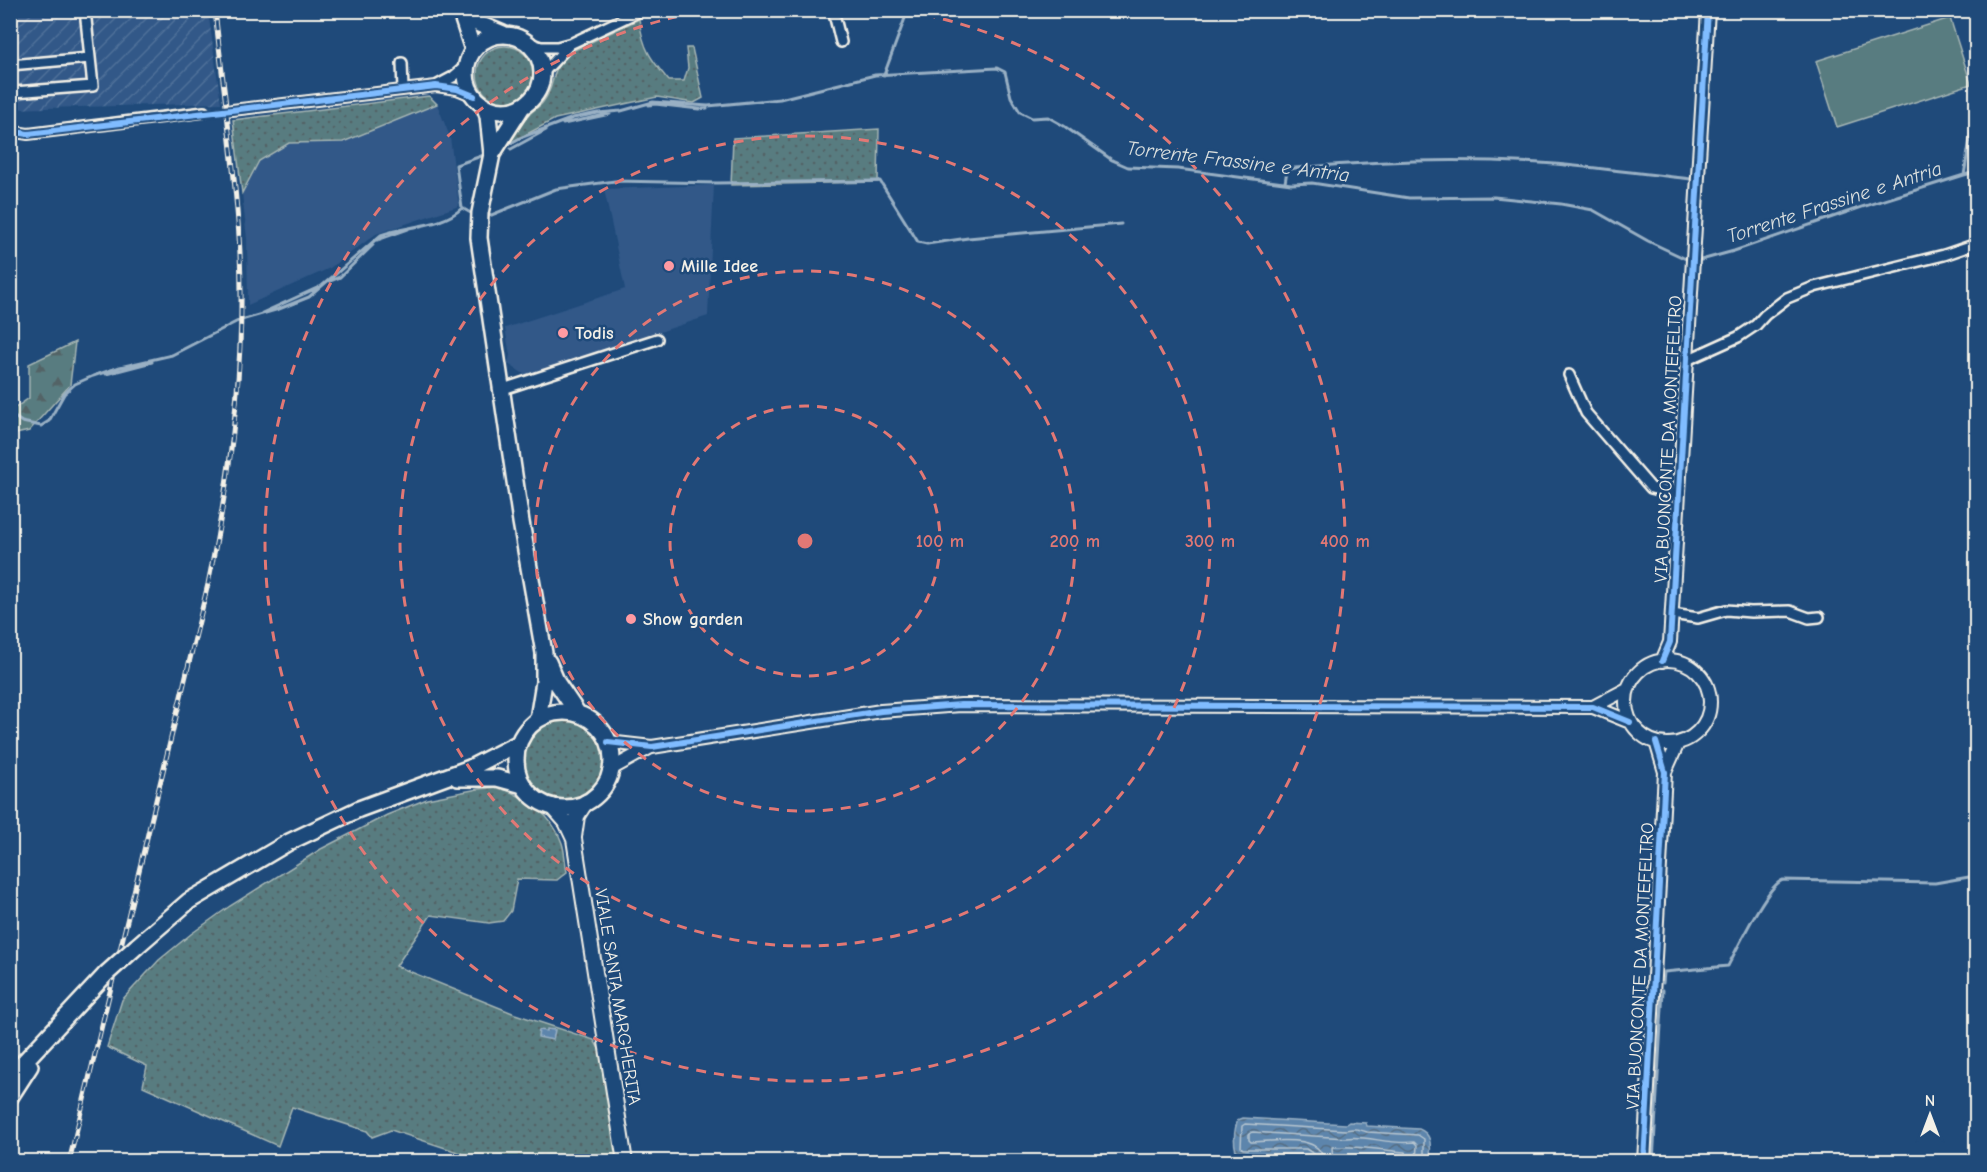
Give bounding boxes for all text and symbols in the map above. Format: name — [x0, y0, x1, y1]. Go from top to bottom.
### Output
water label: Torrente Frassine e Antria — [1125, 136, 1351, 187]
water label: Torrente Frassine e Antria — [1724, 157, 1945, 248]
place label: Mille Idee — [681, 256, 758, 277]
marker: Mille Idee — [662, 259, 676, 273]
street label: VIA BUONCONTE DA MONTEFELTRO — [1650, 295, 1687, 583]
place label: Todis — [575, 323, 614, 344]
marker: Todis — [556, 326, 570, 340]
centre of rings — [795, 531, 815, 551]
text: 100 m — [916, 531, 964, 552]
text: 200 m — [1050, 531, 1100, 552]
text: 300 m — [1185, 531, 1235, 552]
text: 400 m — [1320, 531, 1370, 552]
place label: Show garden — [643, 609, 743, 630]
marker: Show garden — [624, 612, 638, 626]
street label: VIA BUONCONTE DA MONTEFELTRO — [1622, 822, 1659, 1110]
street label: VIALE SANTA MARGHERITA — [590, 887, 645, 1107]
north arrow — [1900, 1085, 1960, 1145]
text: N — [1925, 1092, 1935, 1110]

